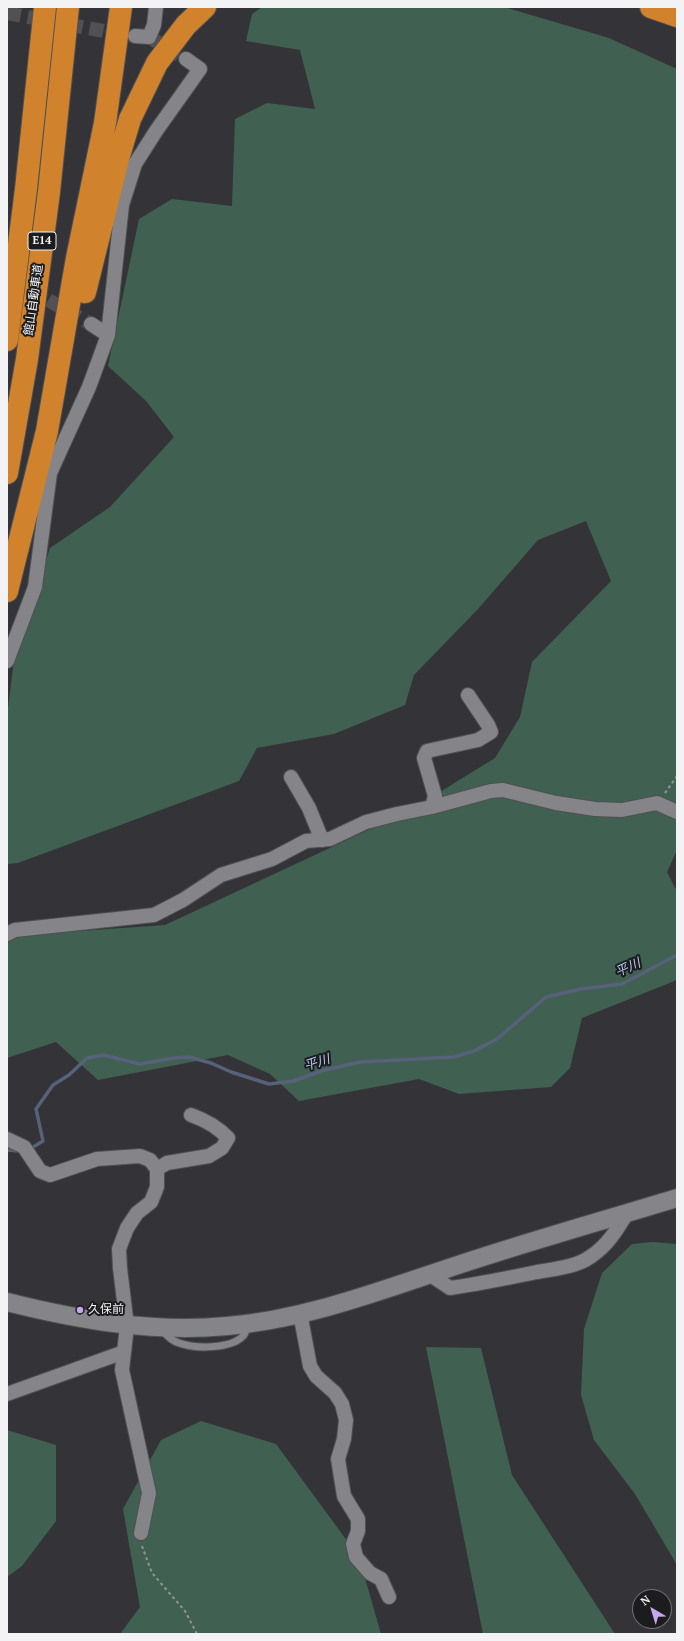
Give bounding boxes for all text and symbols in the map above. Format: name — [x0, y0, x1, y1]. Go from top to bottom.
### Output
road number: E14 — [28, 232, 56, 250]
street label: 館山自動車道 — [22, 263, 46, 337]
water label: 平川 — [613, 956, 643, 980]
water label: 平川 — [302, 1052, 332, 1074]
place label: 久保前 — [88, 1303, 124, 1317]
marker: 久保前 — [75, 1305, 85, 1315]
north arrow — [632, 1589, 672, 1629]
text: N — [638, 1592, 653, 1608]

